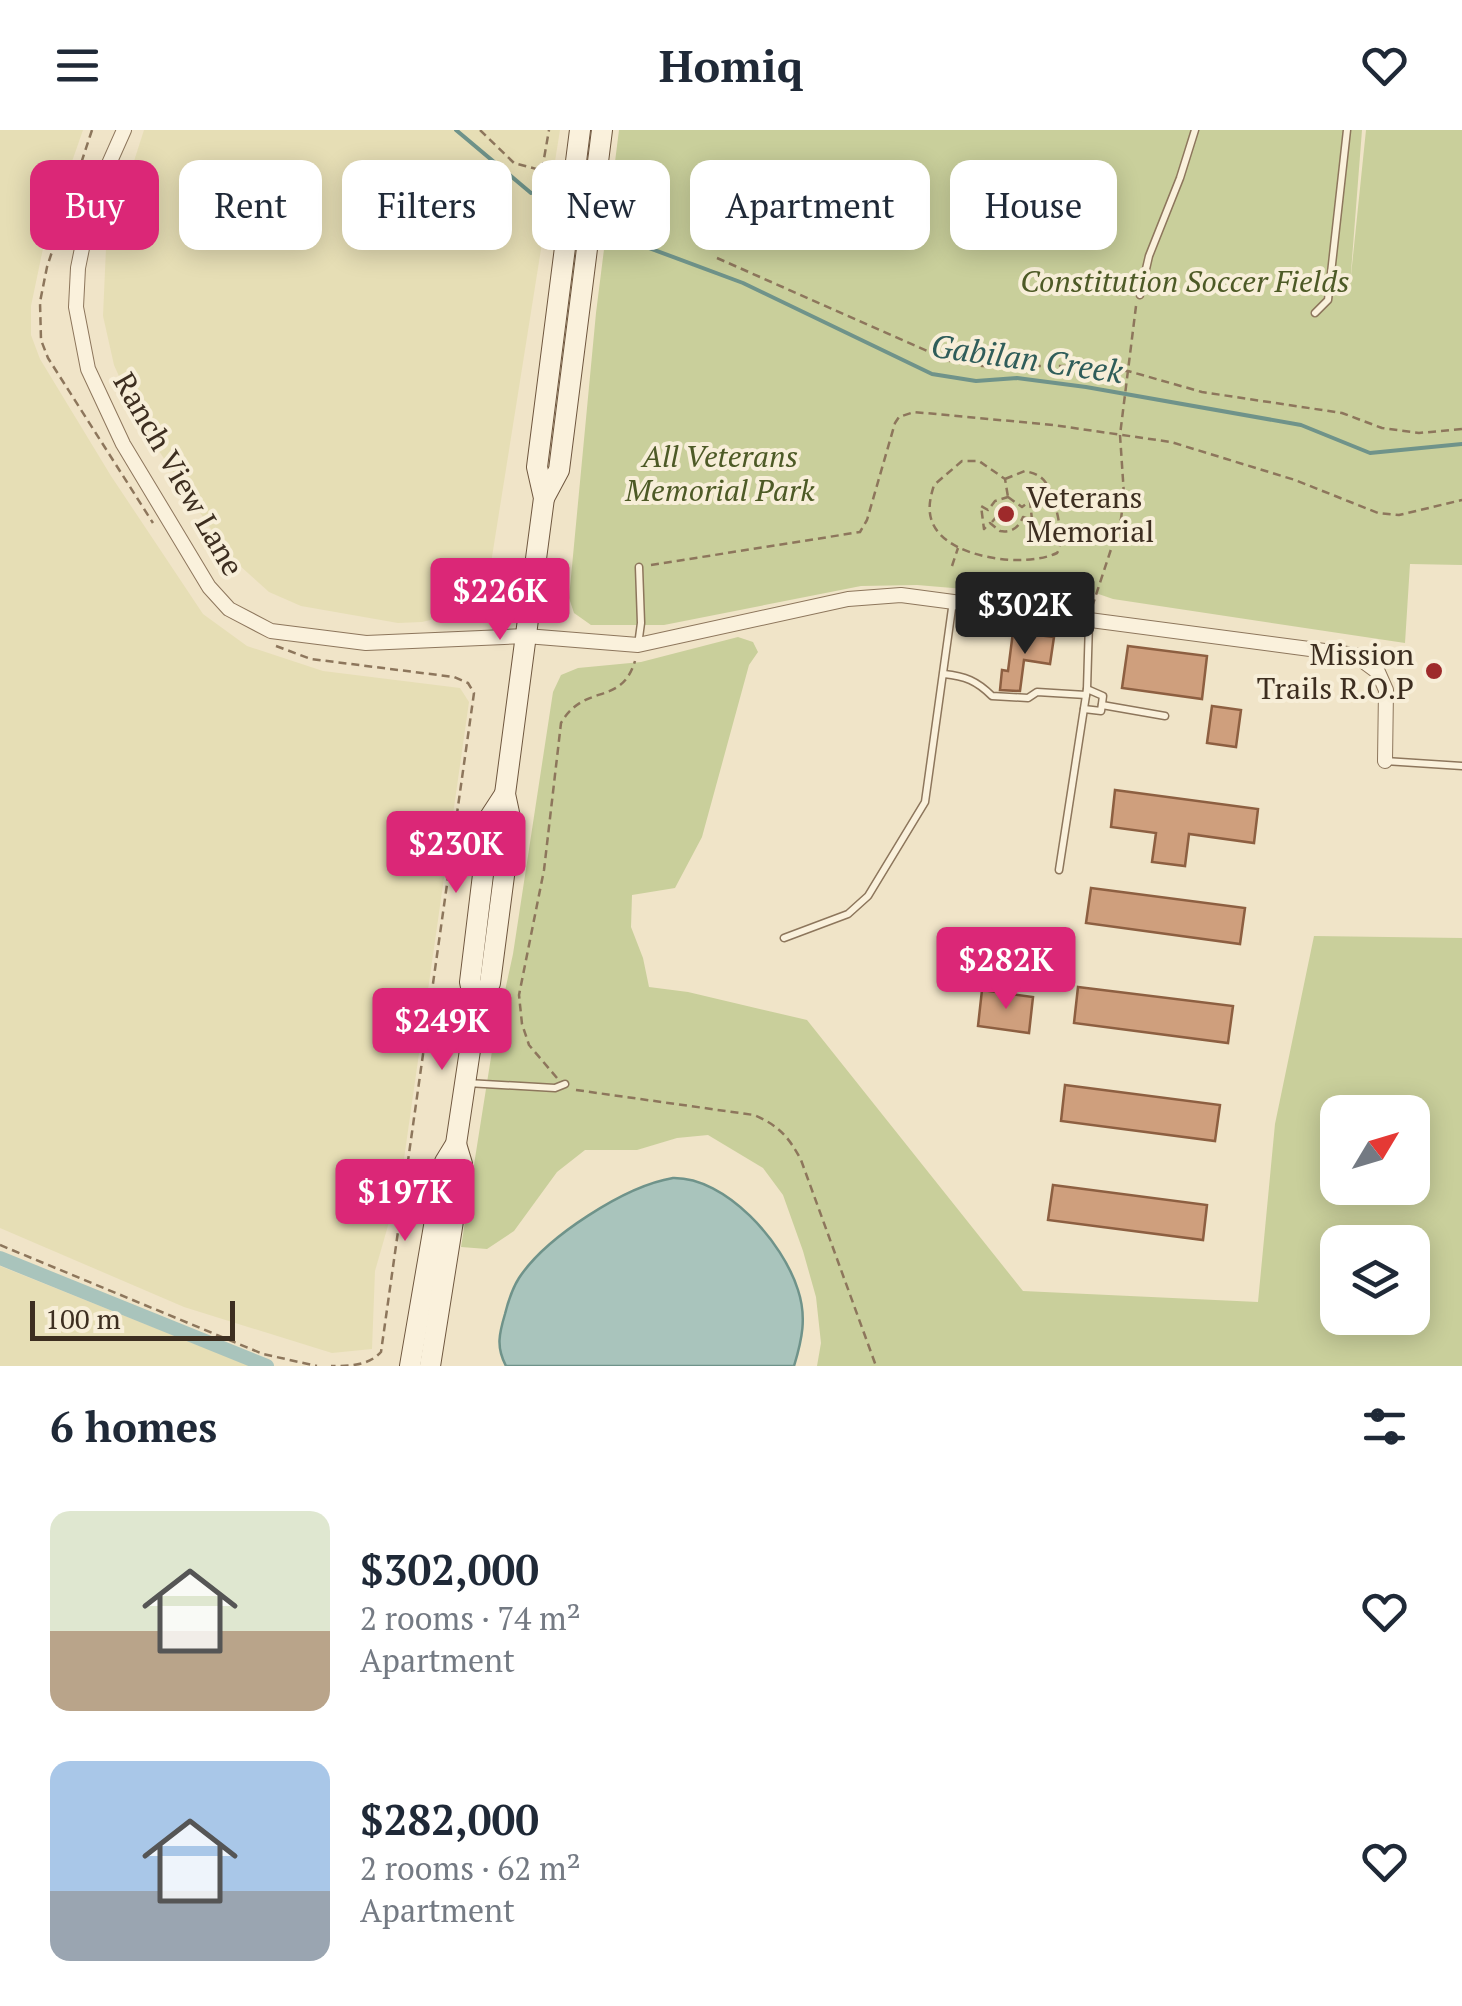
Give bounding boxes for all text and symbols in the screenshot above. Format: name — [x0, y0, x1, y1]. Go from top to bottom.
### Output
text: Homiq — [659, 35, 803, 95]
icon: menu — [50, 38, 105, 93]
icon: heart — [1357, 38, 1412, 93]
chip: Buy — [30, 160, 159, 250]
chip: Rent — [179, 160, 322, 250]
chip: Filters — [342, 160, 512, 250]
chip: New — [532, 160, 670, 250]
chip: Apartment — [690, 160, 930, 250]
chip: House — [950, 160, 1117, 250]
park label: Constitution Soccer Fields — [1020, 261, 1350, 301]
water label: Gabilan Creek — [928, 324, 1126, 392]
street label: Ranch View Lane — [105, 365, 253, 583]
park label: All Veterans Memorial Park — [624, 436, 815, 510]
place label: Veterans Memorial — [1026, 477, 1154, 551]
marker: Veterans Memorial — [995, 503, 1017, 525]
pin: $226K — [430, 558, 570, 643]
text: $226K — [452, 569, 548, 611]
pin: $302K — [955, 572, 1095, 657]
text: $302K — [977, 583, 1073, 625]
place label: Mission Trails R.O.P — [1257, 634, 1414, 708]
marker: Mission Trails R.O.P — [1423, 660, 1445, 682]
pin: $230K — [386, 811, 526, 896]
text: $230K — [408, 822, 504, 864]
pin: $282K — [936, 927, 1076, 1012]
text: $282K — [958, 938, 1054, 980]
pin: $249K — [372, 988, 512, 1073]
text: $249K — [394, 999, 490, 1041]
north arrow — [1320, 1095, 1430, 1205]
map controls — [1320, 1095, 1430, 1335]
pin: $197K — [335, 1159, 475, 1244]
text: $197K — [357, 1170, 453, 1212]
button: layers — [1320, 1225, 1430, 1335]
scale bar — [30, 1296, 235, 1340]
text: 100 m — [45, 1300, 121, 1337]
text: 6 homes — [50, 1398, 217, 1454]
icon: filters — [1357, 1399, 1412, 1454]
text: $302,000 — [360, 1541, 539, 1597]
icon: home — [130, 1551, 250, 1671]
icon: heart — [1357, 1584, 1412, 1639]
text: 2 rooms · 74 m² — [360, 1597, 581, 1639]
text: Apartment — [360, 1639, 515, 1681]
text: $282,000 — [360, 1791, 539, 1847]
icon: home — [130, 1801, 250, 1921]
icon: heart — [1357, 1834, 1412, 1889]
text: 2 rooms · 62 m² — [360, 1847, 581, 1889]
text: Apartment — [360, 1889, 515, 1931]

